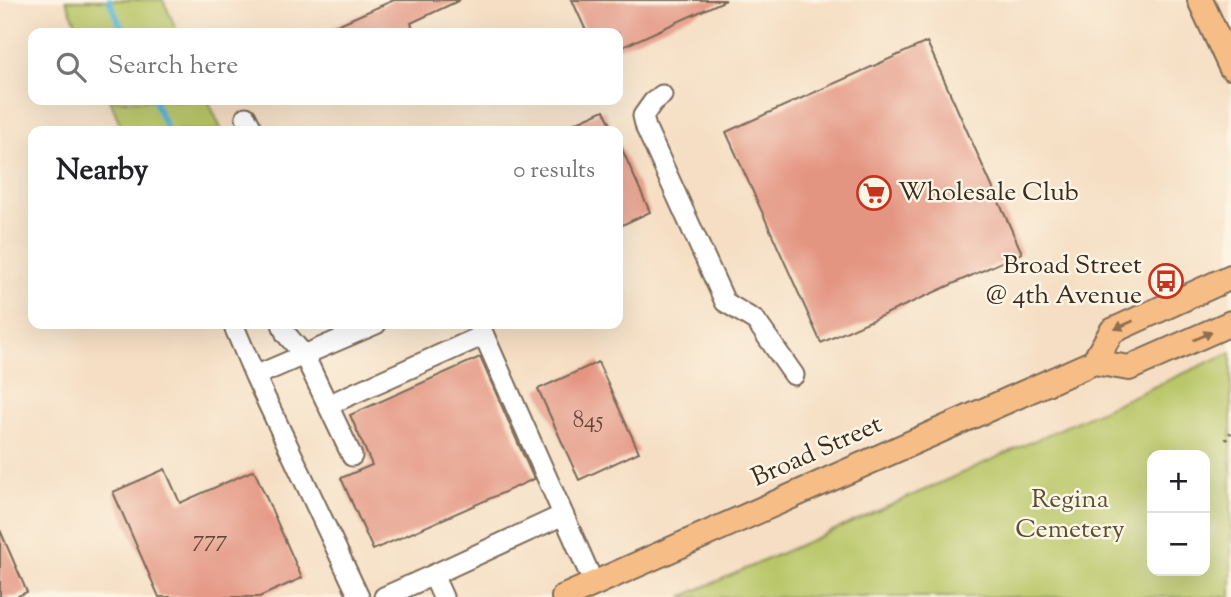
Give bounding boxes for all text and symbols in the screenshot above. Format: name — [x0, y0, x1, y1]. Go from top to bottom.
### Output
search box — [28, 28, 623, 105]
icon: search — [52, 48, 90, 86]
text: Search here — [108, 48, 238, 85]
text: Nearby — [56, 150, 148, 193]
text: 0 results — [513, 155, 595, 188]
supermarket icon: Wholesale Club — [855, 174, 893, 212]
place label: Wholesale Club — [898, 175, 1079, 212]
place label: Broad Street @ 4th Avenue — [986, 248, 1142, 315]
bus stop icon: Broad Street @ 4th Avenue — [1147, 262, 1185, 300]
one-way arrow — [1114, 319, 1134, 331]
one-way arrow — [1192, 330, 1213, 341]
house number: 845 — [573, 405, 603, 438]
street label: Broad Street — [746, 407, 888, 497]
map controls — [1147, 450, 1210, 576]
button: + — [1147, 450, 1210, 513]
park label: Regina Cemetery — [1015, 482, 1125, 549]
button: − — [1147, 513, 1210, 576]
house number: 777 — [193, 524, 228, 557]

